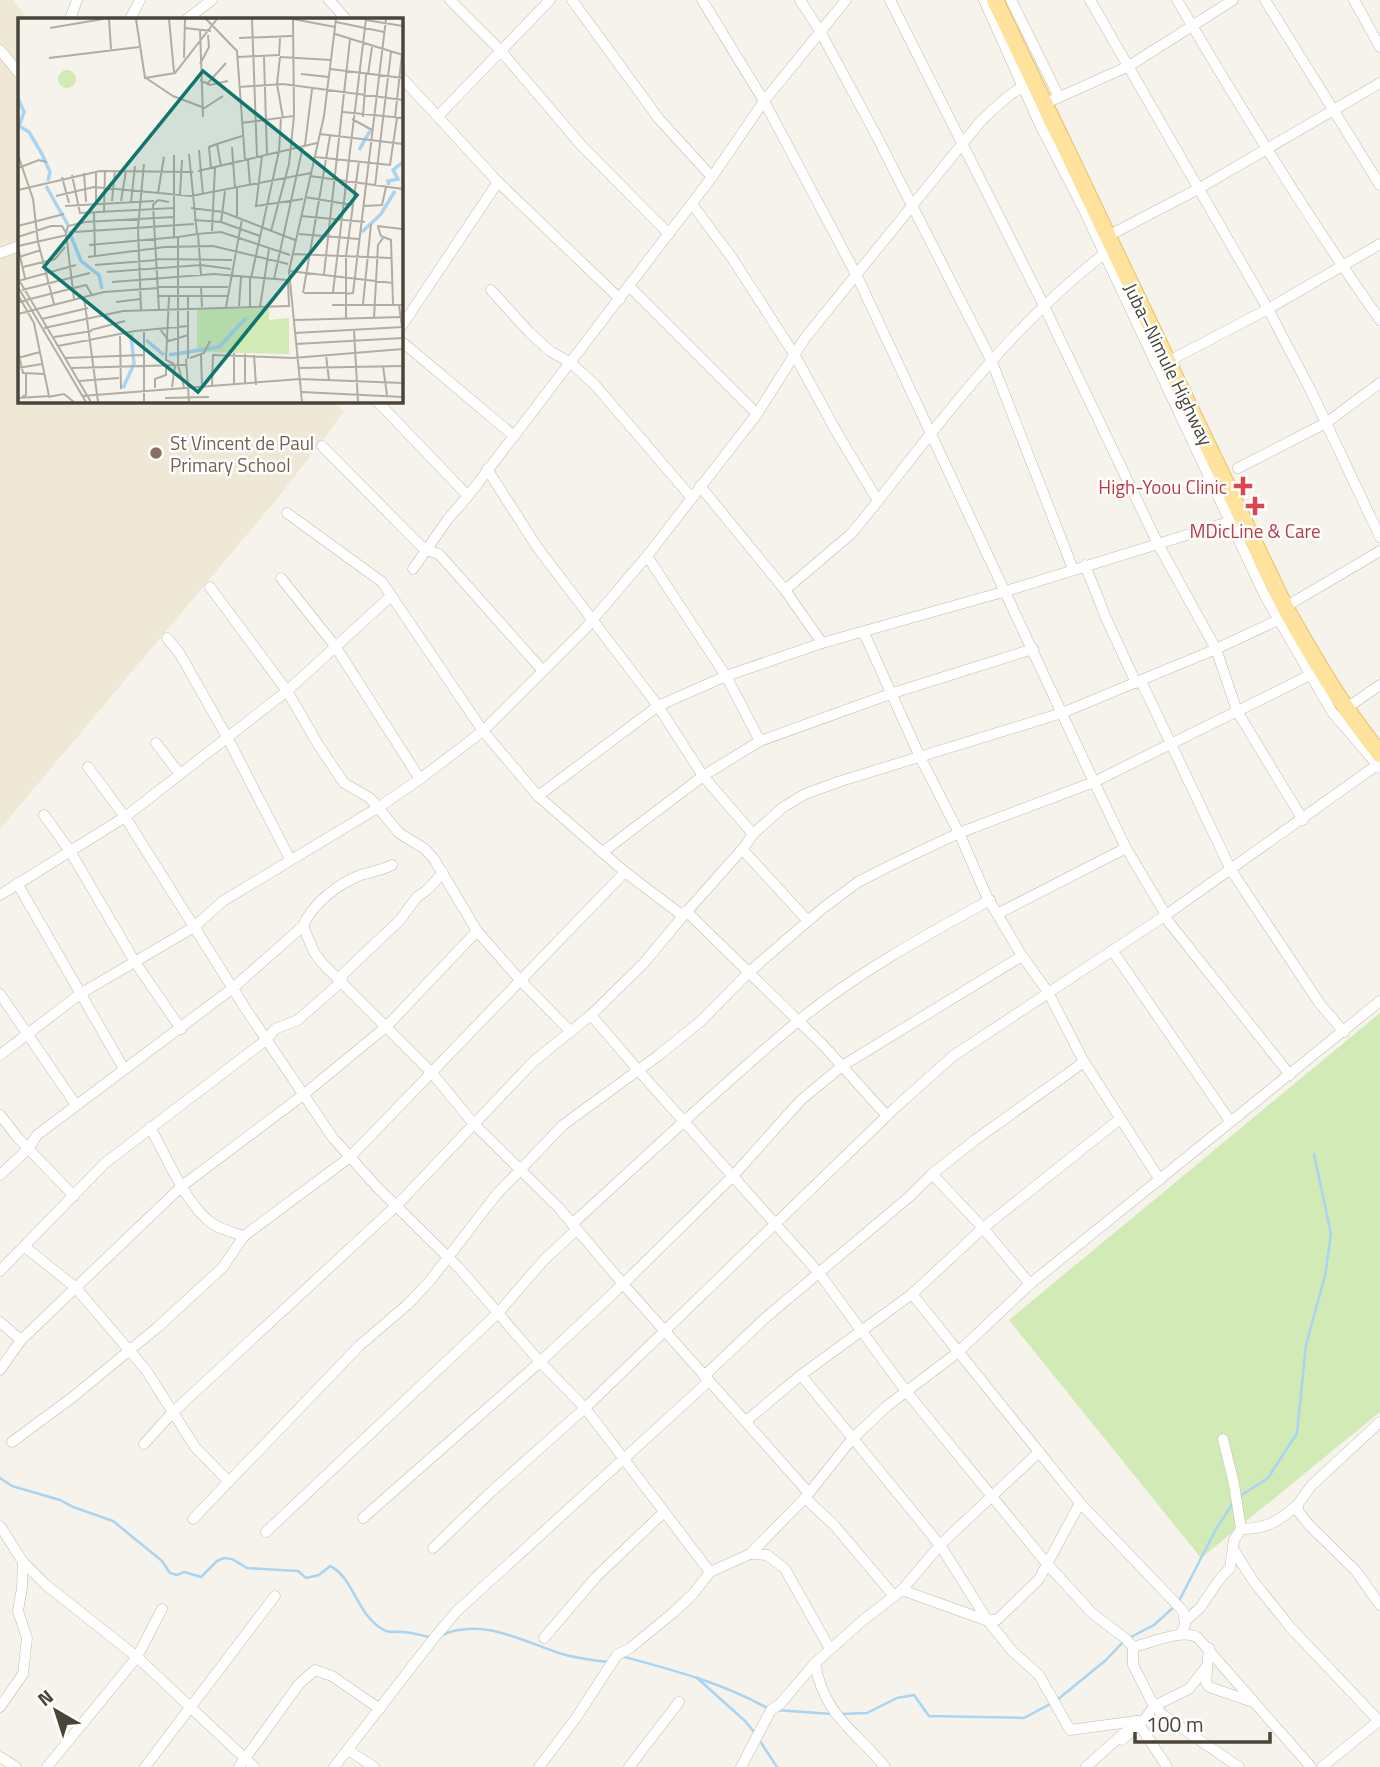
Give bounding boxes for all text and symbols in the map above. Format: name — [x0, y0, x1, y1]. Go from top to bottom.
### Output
inset map — [18, 18, 402, 402]
street label: Juba–Nimule Highway — [1117, 278, 1221, 450]
place label: St Vincent de Paul Primary School — [170, 428, 314, 479]
marker: St Vincent de Paul Primary School — [148, 445, 164, 461]
place label: High-Yoou Clinic — [1098, 472, 1227, 501]
marker: High-Yoou Clinic — [1233, 476, 1253, 496]
marker: MDicLine & Care — [1245, 496, 1265, 516]
place label: MDicLine & Care — [1190, 516, 1321, 545]
north arrow — [21, 1676, 91, 1746]
text: N — [31, 1682, 59, 1713]
scale bar — [1135, 1700, 1270, 1744]
text: 100 m — [1146, 1708, 1203, 1740]

